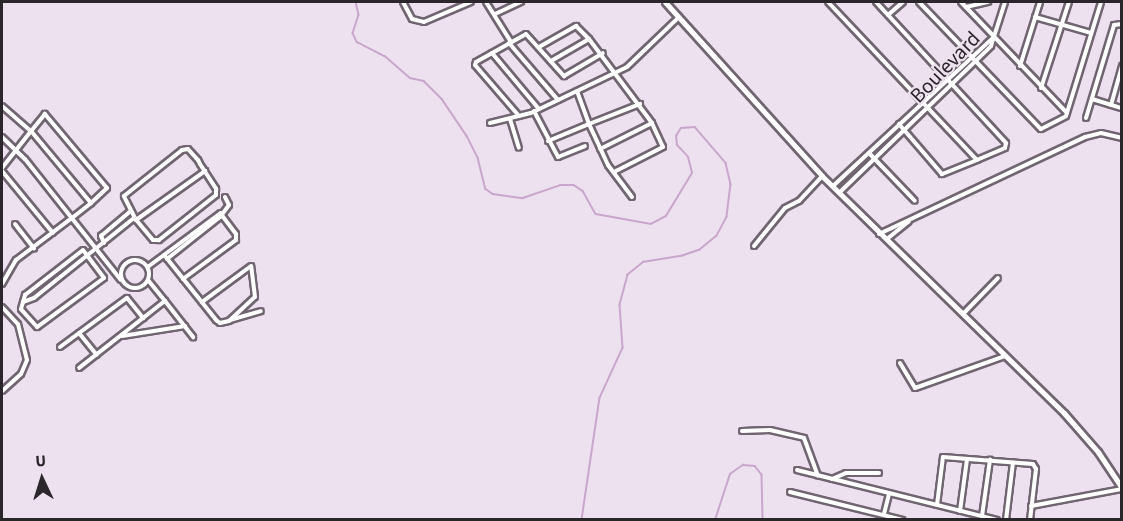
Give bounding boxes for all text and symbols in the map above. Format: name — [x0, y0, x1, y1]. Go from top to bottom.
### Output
street label: Boulevard — [905, 26, 985, 108]
north arrow — [12, 449, 72, 509]
text: U — [35, 450, 47, 472]

